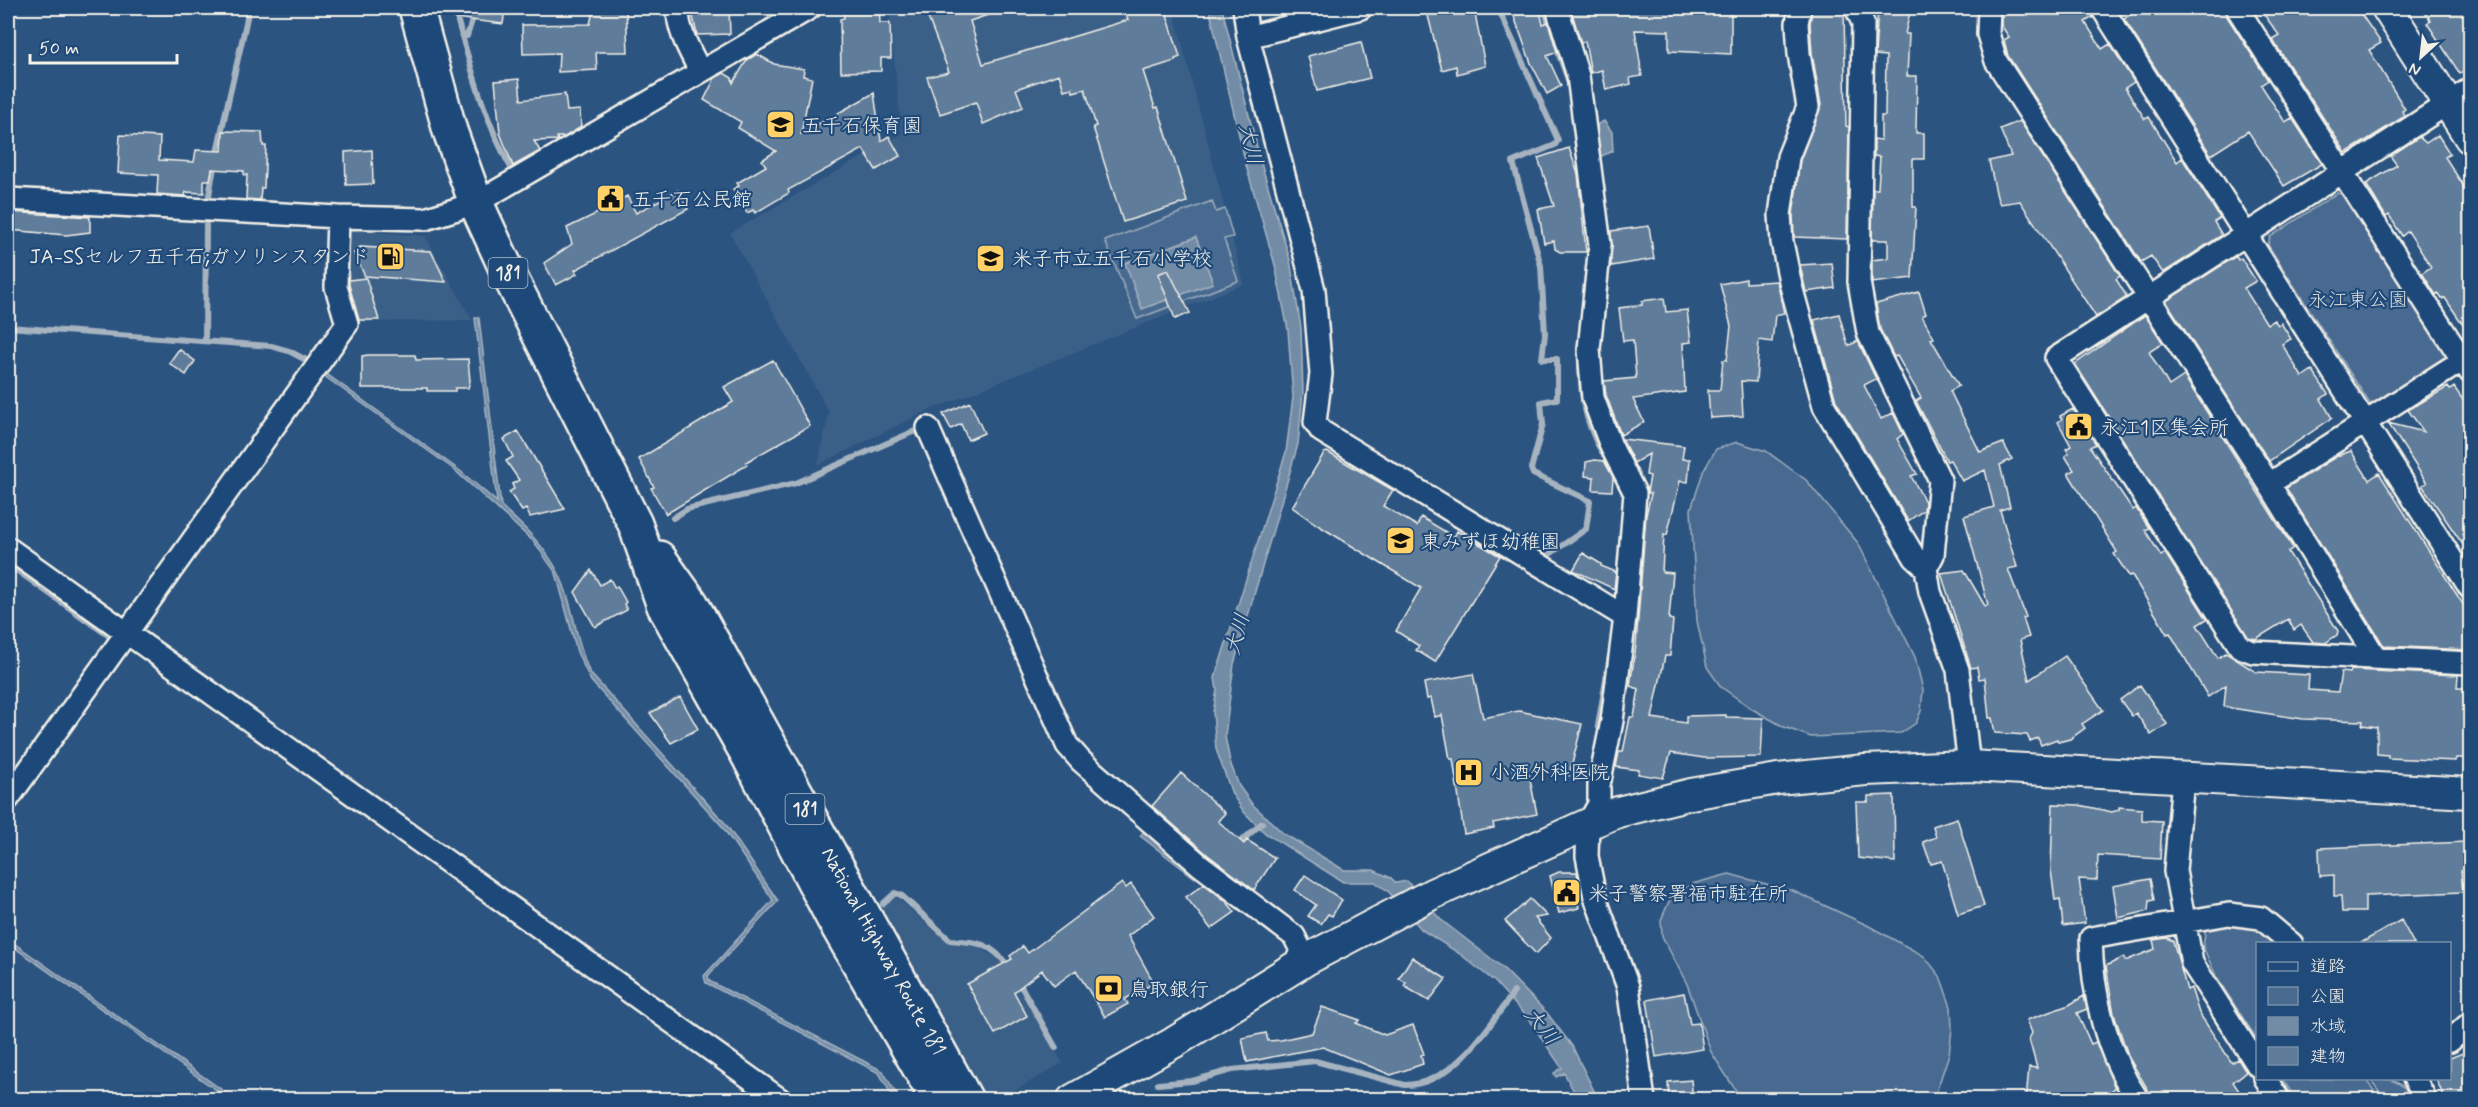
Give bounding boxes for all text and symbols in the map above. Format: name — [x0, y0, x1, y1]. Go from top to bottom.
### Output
scale bar — [30, 27, 177, 65]
north arrow — [2391, 27, 2451, 87]
text: 50 m — [39, 37, 79, 61]
text: N — [2405, 57, 2424, 81]
school or university icon: 五千石保育園 — [765, 109, 797, 141]
place label: 五千石保育園 — [802, 113, 922, 140]
water label: 大川 — [1231, 120, 1269, 168]
public building icon: 五千石公民館 — [595, 183, 627, 215]
place label: 五千石公民館 — [632, 187, 752, 214]
fuel station icon: JA-SSセルフ五千石;ガソリンスタンド — [375, 240, 407, 272]
school or university icon: 米子市立五千石小学校 — [975, 242, 1007, 274]
place label: JA-SSセルフ五千石;ガソリンスタンド — [29, 244, 370, 271]
place label: 米子市立五千石小学校 — [1012, 246, 1212, 273]
road number: 181 — [488, 258, 528, 288]
park label: 永江東公園 — [2308, 287, 2408, 314]
public building icon: 永江1区集会所 — [2063, 411, 2095, 443]
place label: 永江1区集会所 — [2100, 415, 2229, 442]
school or university icon: 東みずほ幼稚園 — [1384, 525, 1416, 557]
place label: 東みずほ幼稚園 — [1421, 529, 1560, 556]
water label: 大川 — [1219, 610, 1257, 658]
hospital icon: 小酒外科医院 — [1453, 756, 1485, 788]
place label: 小酒外科医院 — [1490, 760, 1610, 787]
road number: 181 — [786, 794, 824, 824]
street label: National Highway Route 181 — [814, 843, 951, 1061]
public building icon: 米子警察署福市駐在所 — [1551, 877, 1583, 909]
place label: 米子警察署福市駐在所 — [1588, 881, 1788, 908]
legend — [2256, 942, 2451, 1080]
text: 道路 — [2310, 955, 2346, 979]
bank icon: 鳥取銀行 — [1092, 973, 1124, 1005]
place label: 鳥取銀行 — [1129, 977, 1209, 1004]
text: 公園 — [2310, 985, 2346, 1009]
water label: 大川 — [1517, 1001, 1565, 1052]
text: 水域 — [2310, 1015, 2346, 1039]
text: 建物 — [2310, 1045, 2346, 1069]

